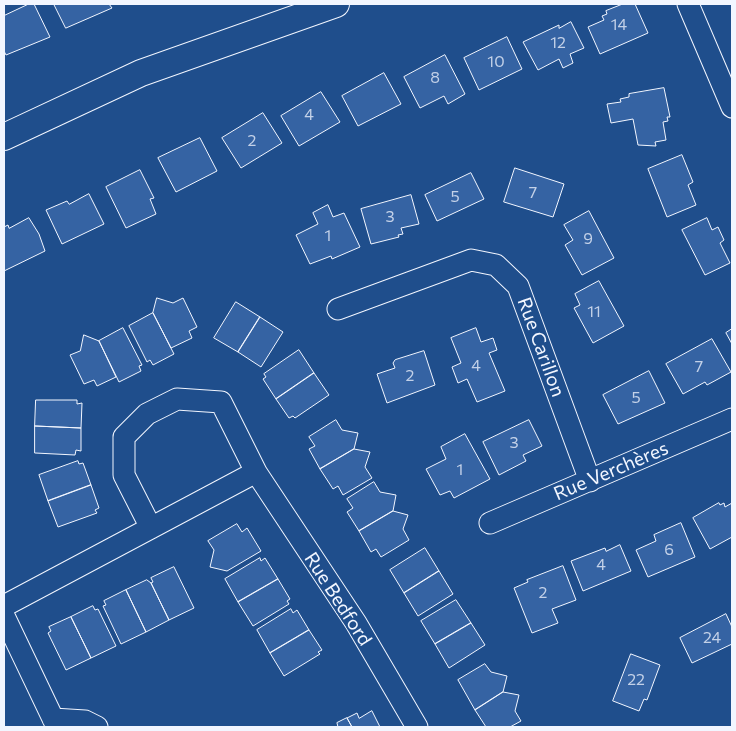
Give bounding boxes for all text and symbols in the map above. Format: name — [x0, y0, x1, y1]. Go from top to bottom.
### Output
house number: 14 — [611, 15, 627, 35]
house number: 12 — [550, 33, 566, 53]
house number: 10 — [487, 52, 505, 72]
house number: 8 — [430, 68, 440, 88]
house number: 4 — [304, 105, 314, 125]
house number: 2 — [248, 131, 256, 151]
house number: 7 — [529, 183, 537, 203]
house number: 5 — [450, 187, 460, 207]
house number: 3 — [385, 207, 395, 227]
house number: 1 — [325, 226, 331, 246]
house number: 9 — [583, 229, 593, 249]
street label: Rue Carillon — [512, 294, 570, 400]
house number: 11 — [587, 302, 601, 322]
house number: 4 — [471, 356, 481, 376]
house number: 7 — [695, 357, 703, 377]
house number: 2 — [406, 366, 414, 386]
house number: 5 — [631, 388, 641, 408]
house number: 3 — [509, 433, 519, 453]
street label: Rue Verchères — [550, 437, 672, 505]
house number: 1 — [457, 460, 463, 480]
house number: 6 — [664, 540, 674, 560]
street label: Rue Bedford — [299, 548, 377, 650]
house number: 4 — [596, 555, 606, 575]
house number: 2 — [539, 583, 547, 603]
house number: 24 — [703, 628, 721, 648]
house number: 22 — [627, 670, 645, 690]

